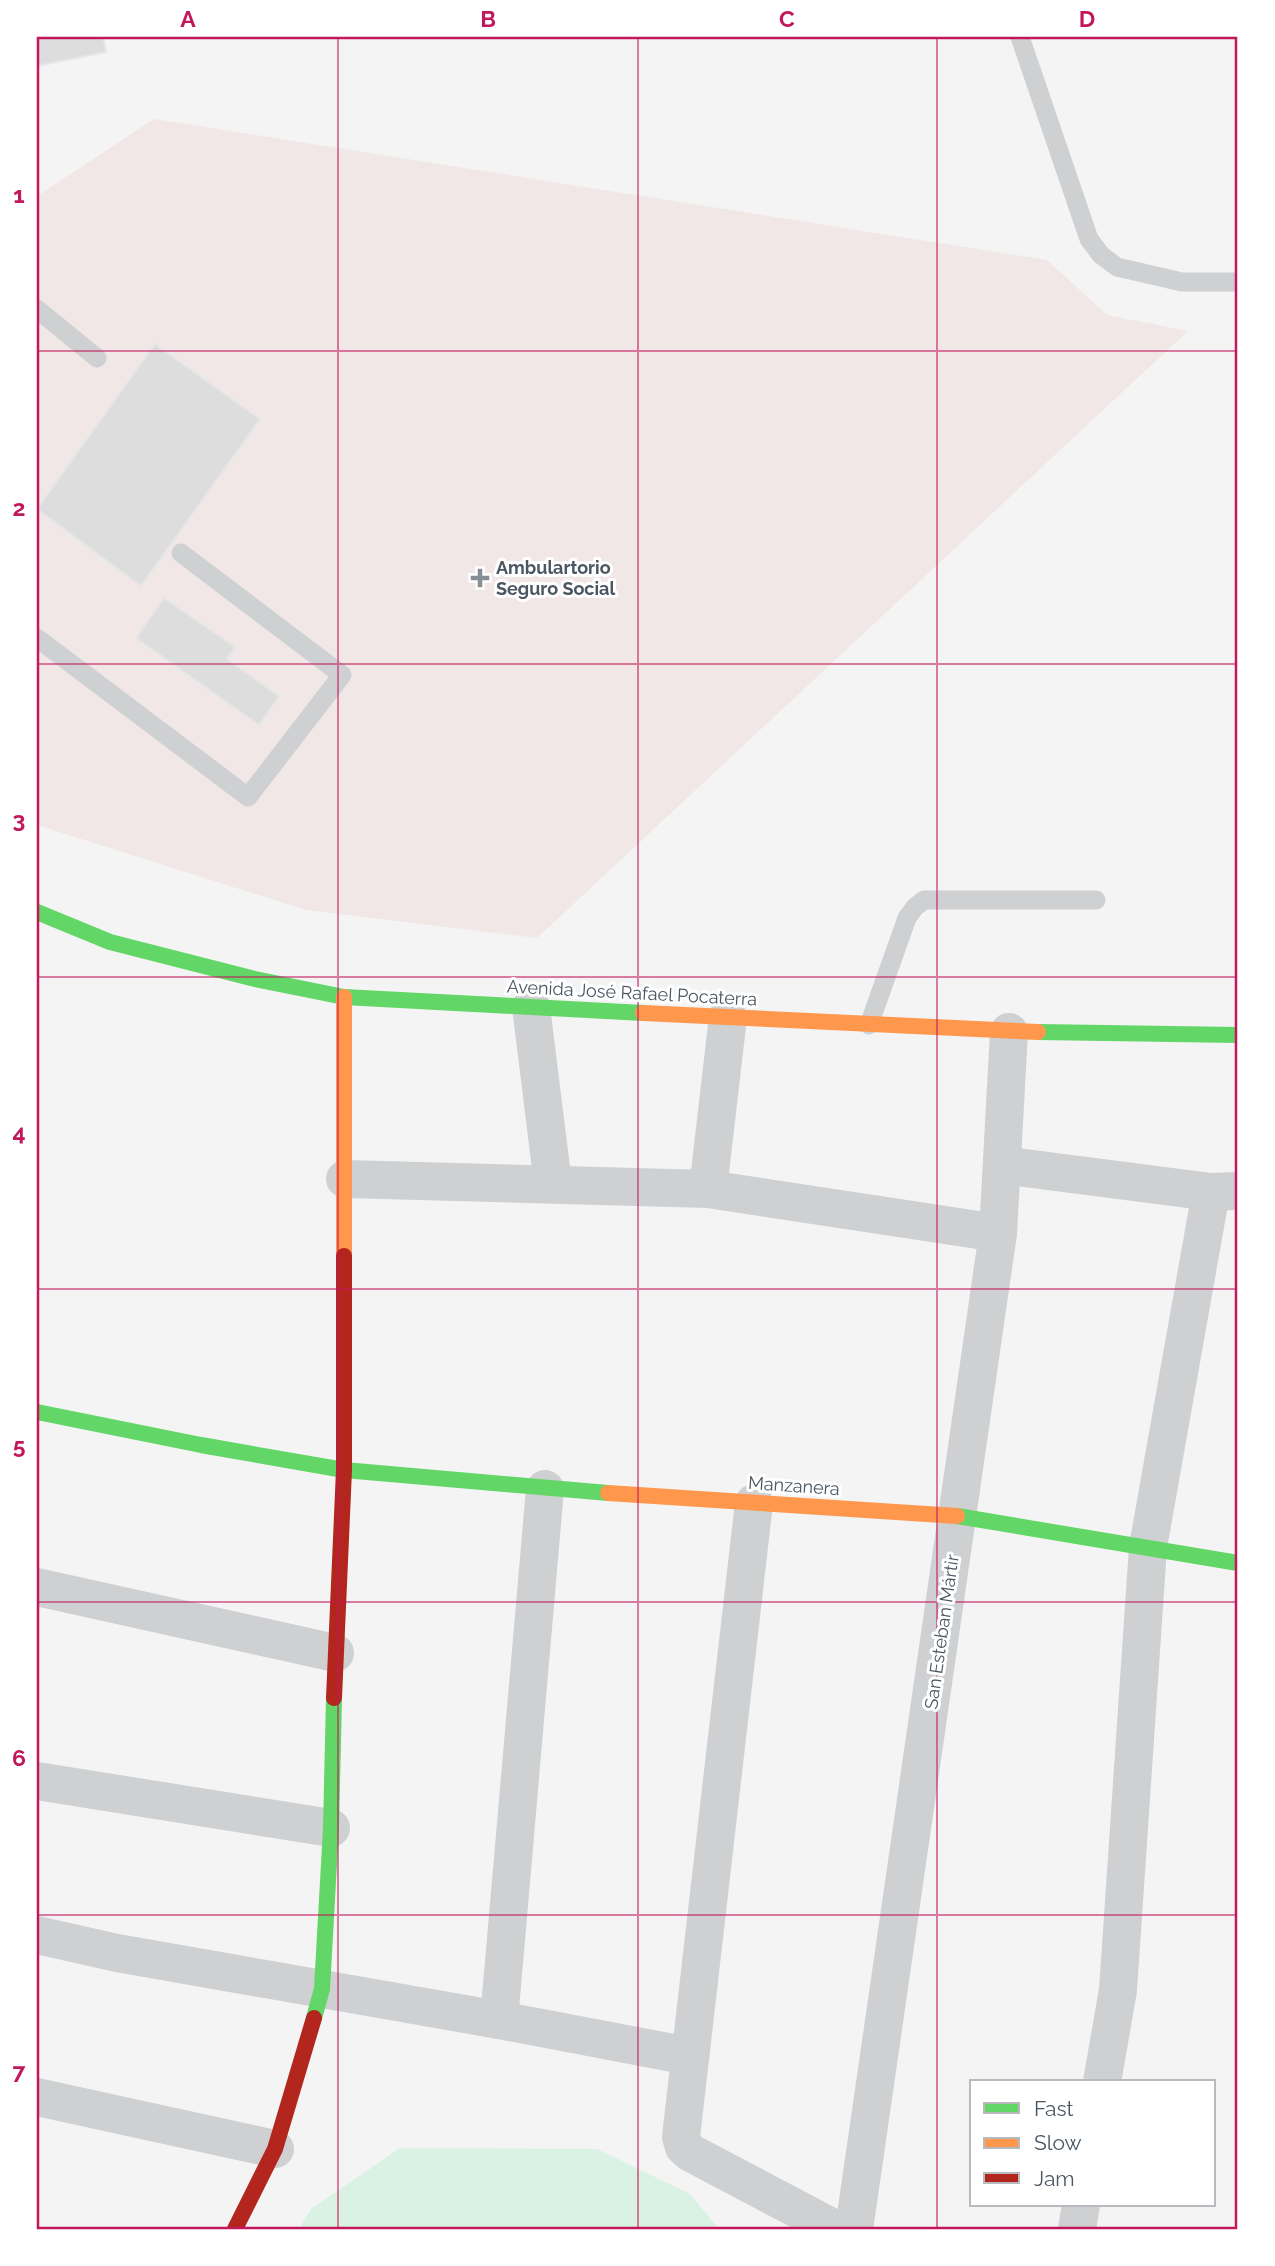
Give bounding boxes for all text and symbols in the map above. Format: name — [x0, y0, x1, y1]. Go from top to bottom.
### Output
text: A — [180, 5, 196, 32]
text: B — [480, 5, 496, 32]
text: C — [779, 5, 795, 32]
text: D — [1079, 5, 1095, 32]
text: 1 — [13, 181, 25, 208]
text: 2 — [13, 494, 25, 521]
place label: Ambulartorio Seguro Social — [496, 557, 615, 599]
marker: Ambulartorio Seguro Social — [470, 568, 490, 588]
text: 3 — [13, 806, 25, 833]
street label: Avenida José Rafael Pocaterra — [506, 975, 758, 1010]
text: 4 — [12, 1119, 26, 1146]
text: 5 — [13, 1432, 26, 1459]
street label: Manzanera — [748, 1472, 841, 1499]
street label: San Esteban Mártir — [920, 1553, 963, 1711]
text: 6 — [12, 1744, 26, 1771]
text: 7 — [13, 2057, 26, 2084]
legend — [970, 2080, 1216, 2206]
text: Fast — [1034, 2096, 1074, 2121]
text: Slow — [1034, 2130, 1082, 2155]
text: Jam — [1034, 2166, 1075, 2191]

